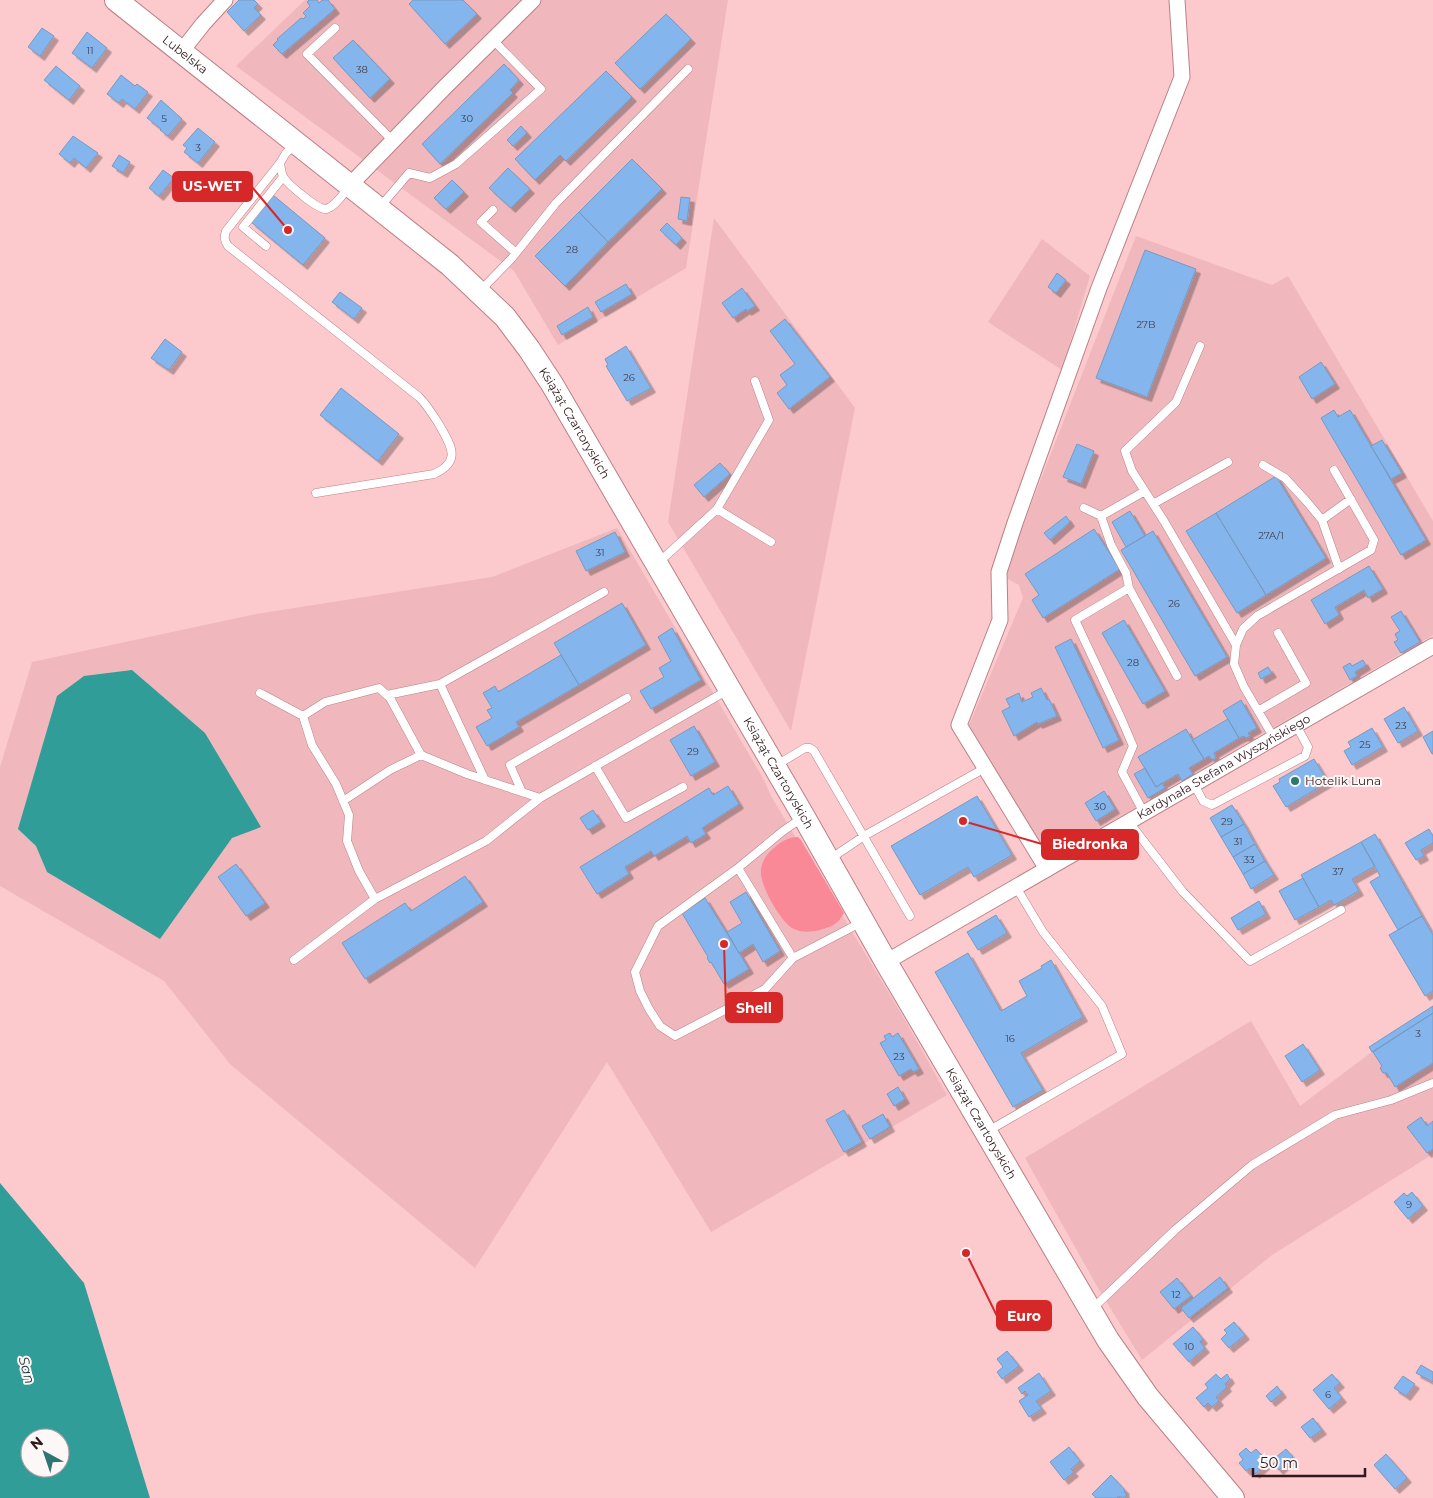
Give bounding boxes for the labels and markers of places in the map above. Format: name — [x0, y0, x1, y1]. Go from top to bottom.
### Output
callout: US-WET — [173, 172, 252, 201]
place label: Hotelik Luna — [1305, 773, 1381, 788]
marker: Hotelik Luna — [1289, 775, 1301, 787]
callout: Biedronka — [1042, 830, 1138, 859]
callout: Shell — [726, 993, 782, 1022]
callout: Euro — [997, 1301, 1051, 1330]

